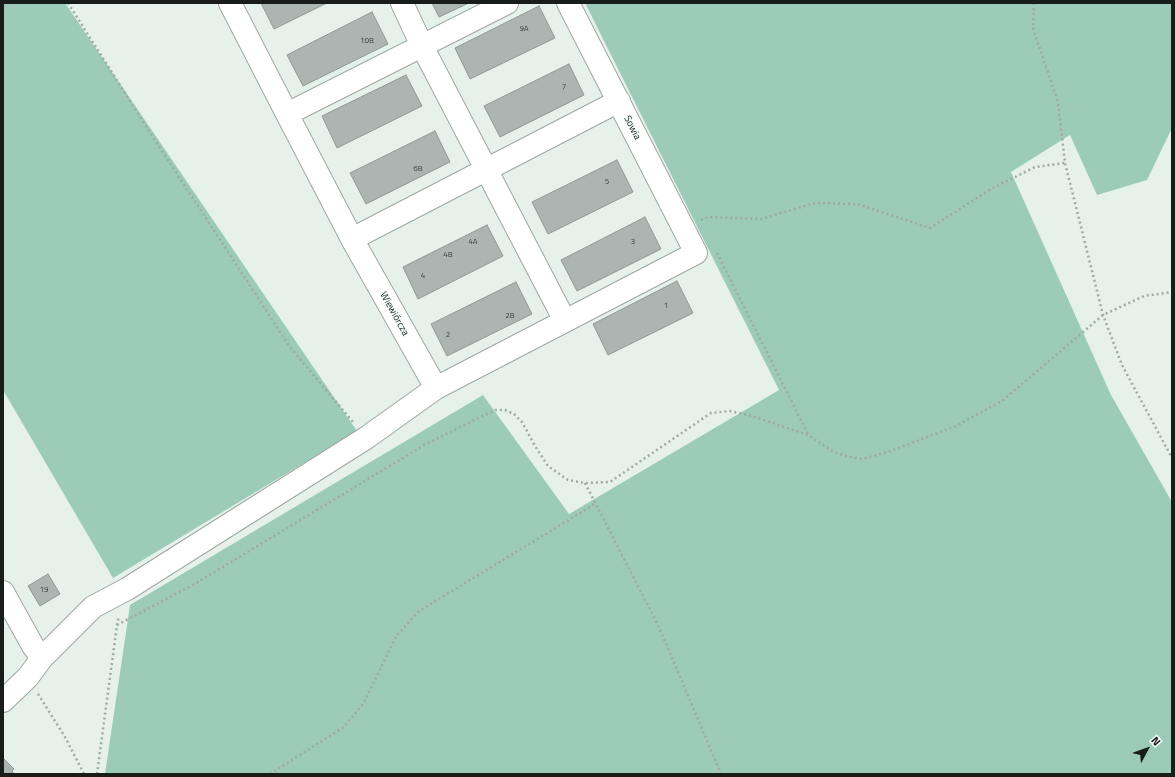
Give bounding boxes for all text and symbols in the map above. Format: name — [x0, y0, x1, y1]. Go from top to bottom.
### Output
house number: 9A — [519, 24, 529, 34]
house number: 10B — [360, 36, 374, 46]
house number: 7 — [562, 82, 566, 92]
street label: Sowia — [621, 114, 643, 142]
house number: 6B — [413, 164, 423, 174]
house number: 5 — [605, 177, 609, 187]
house number: 4A — [468, 237, 478, 247]
house number: 3 — [631, 237, 635, 247]
house number: 4B — [443, 250, 453, 260]
house number: 4 — [421, 271, 425, 281]
street label: Wiewiórcza — [377, 290, 411, 338]
house number: 1 — [664, 301, 668, 311]
house number: 2B — [505, 311, 515, 321]
house number: 2 — [446, 330, 450, 340]
house number: 19 — [40, 585, 48, 595]
north arrow — [1127, 729, 1167, 769]
text: N — [1148, 733, 1165, 749]

